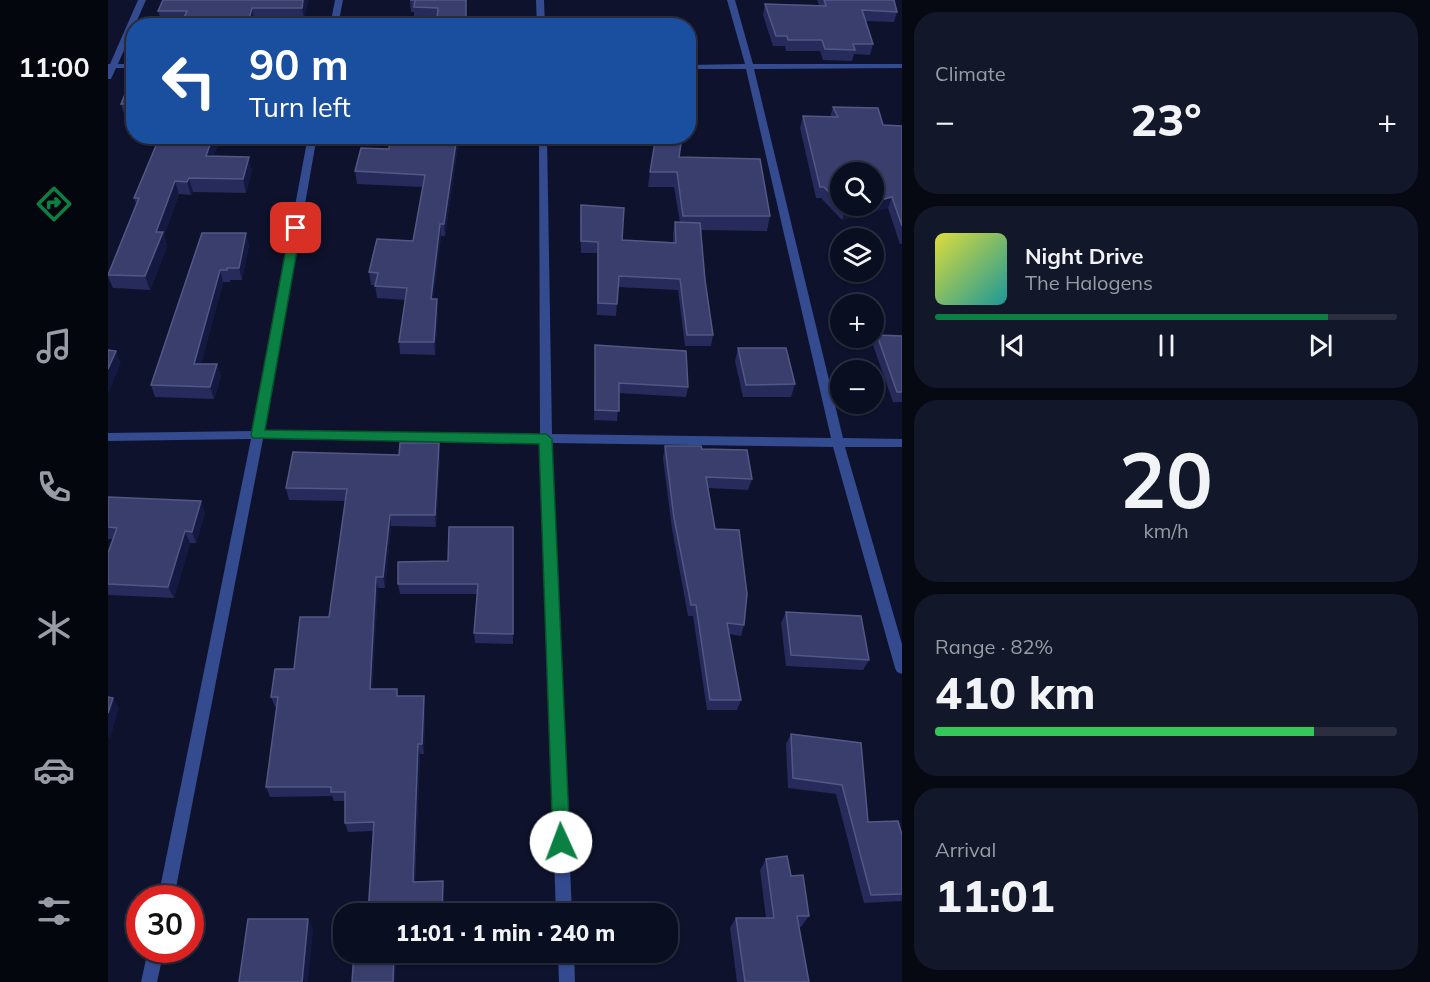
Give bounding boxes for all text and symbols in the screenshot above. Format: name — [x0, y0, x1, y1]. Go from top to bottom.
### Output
text: 90 m — [249, 38, 349, 91]
icon: left — [150, 42, 228, 120]
text: 11:00 — [18, 50, 90, 84]
text: Climate — [935, 61, 1006, 86]
text: Turn left — [249, 90, 351, 124]
text: 23° — [1130, 91, 1202, 147]
text: − — [935, 100, 955, 141]
text: + — [1377, 100, 1397, 141]
map controls — [830, 162, 884, 414]
button: search — [830, 162, 884, 216]
icon: directions — [33, 183, 75, 225]
pin — [270, 202, 321, 253]
icon: arrive — [279, 211, 312, 244]
button: layers — [830, 228, 884, 282]
text: Night Drive — [1025, 242, 1144, 270]
text: The Halogens — [1025, 270, 1153, 295]
button: + — [830, 294, 884, 348]
icon: music — [33, 325, 75, 367]
icon: previous — [996, 329, 1029, 362]
icon: pause — [1150, 329, 1183, 362]
icon: next — [1304, 329, 1337, 362]
button: − — [830, 360, 884, 414]
text: 20 — [1119, 430, 1213, 528]
icon: phone — [33, 466, 75, 508]
text: km/h — [1143, 518, 1189, 543]
icon: climate — [33, 607, 75, 649]
text: Range · 82% — [935, 634, 1053, 659]
text: 410 km — [935, 664, 1096, 720]
icon: car — [33, 749, 75, 791]
position arrow — [529, 810, 593, 874]
text: Arrival — [935, 837, 996, 862]
text: 11:01 — [935, 867, 1055, 923]
speed limit sign: 30 — [126, 885, 204, 963]
icon: filters — [33, 890, 75, 932]
text: 11:01 · 1 min · 240 m — [396, 919, 615, 947]

